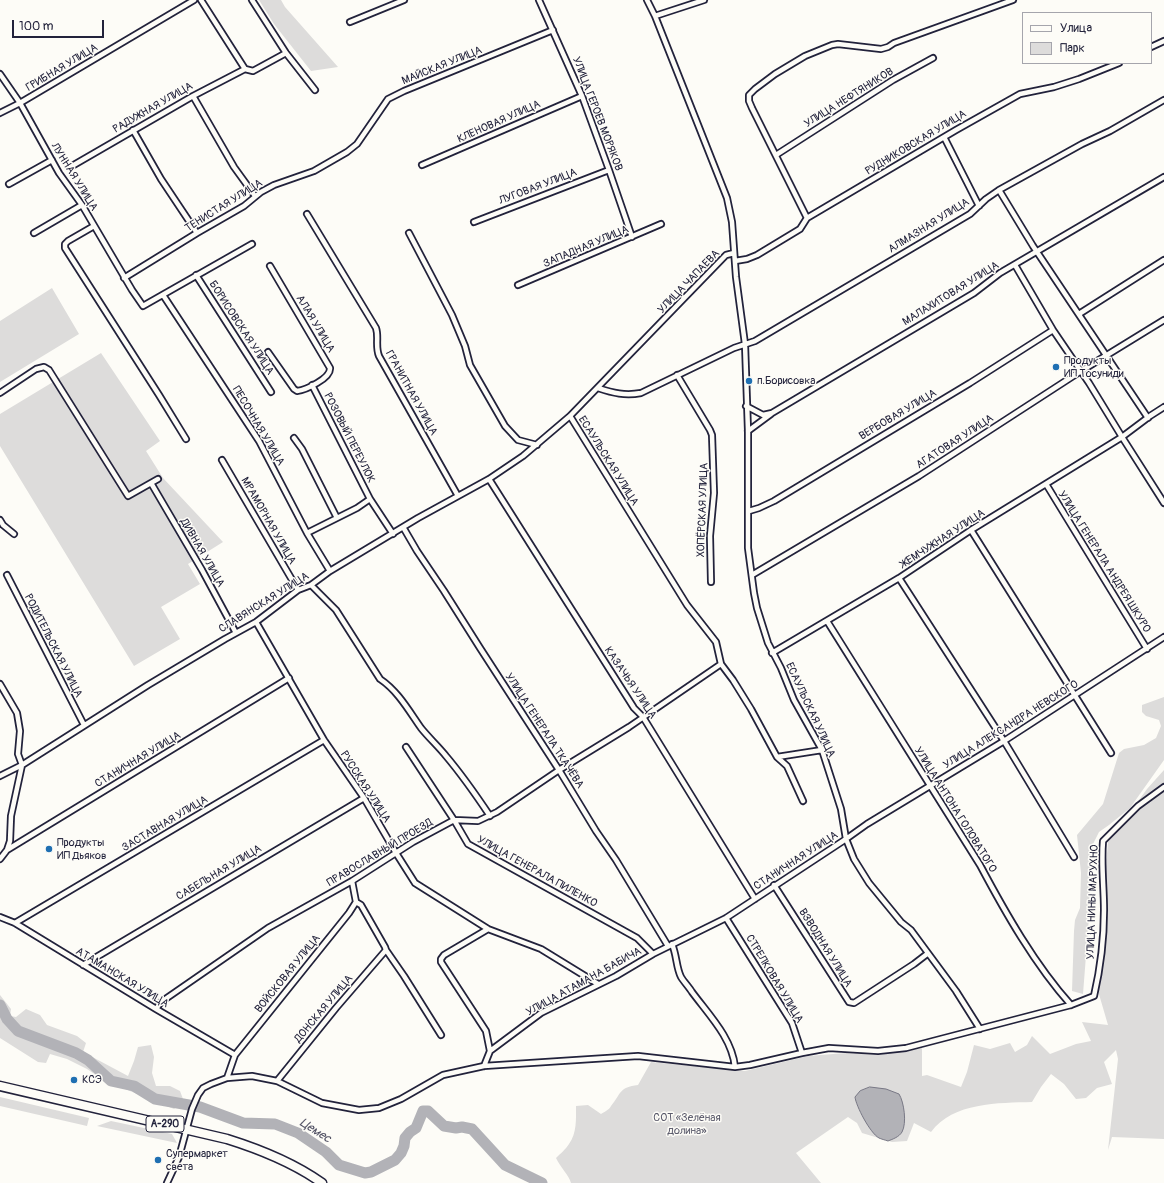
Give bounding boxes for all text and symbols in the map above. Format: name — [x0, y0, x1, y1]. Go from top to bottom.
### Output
scale bar — [14, 12, 106, 38]
legend — [1022, 12, 1152, 64]
text: 100 m — [19, 19, 53, 34]
text: Улица — [1060, 21, 1092, 36]
street label: ГРИБНАЯ УЛИЦА — [24, 41, 100, 95]
text: Парк — [1060, 41, 1085, 56]
street label: МАЙСКАЯ УЛИЦА — [400, 44, 484, 88]
street label: УЛИЦА ГЕРОЕВ МОРЯКОВ — [569, 55, 625, 173]
street label: УЛИЦА НЕФТЯНИКОВ — [802, 65, 896, 131]
street label: РАДУЖНАЯ УЛИЦА — [111, 80, 195, 136]
street label: КЛЕНОВАЯ УЛИЦА — [455, 98, 543, 146]
street label: РУДНИКОВСКАЯ УЛИЦА — [863, 108, 969, 178]
street label: ЛУННАЯ УЛИЦА — [48, 141, 100, 213]
street label: ЛУГОВАЯ УЛИЦА — [497, 166, 579, 208]
street label: ТЕНИСТАЯ УЛИЦА — [183, 177, 265, 235]
street label: АЛМАЗНАЯ УЛИЦА — [886, 196, 972, 256]
street label: ЗАПАДНАЯ УЛИЦА — [541, 223, 631, 271]
street label: УЛИЦА ЧАПАЕВА — [655, 247, 723, 317]
street label: МАЛАХИТОВАЯ УЛИЦА — [900, 259, 1002, 329]
street label: БОРИСОВСКАЯ УЛИЦА — [206, 279, 276, 377]
street label: АЛАЯ УЛИЦА — [293, 293, 337, 355]
street label: ГРАНИТНАЯ УЛИЦА — [382, 348, 440, 438]
place label: Продукты ИП Тосуниди — [1064, 354, 1124, 380]
marker: Продукты ИП Тосуниди — [1051, 362, 1061, 372]
place label: п.Борисовка — [757, 374, 815, 388]
marker: п.Борисовка — [744, 376, 754, 386]
street label: ПЕСОЧНАЯ УЛИЦА — [229, 384, 287, 468]
street label: ВЕРБОВАЯ УЛИЦА — [857, 387, 939, 443]
street label: РОЗОВЫЙ ПЕРЕУЛОК — [321, 391, 377, 485]
street label: АГАТОВАЯ УЛИЦА — [914, 412, 996, 472]
street label: ЕСАУЛЬСКАЯ УЛИЦА — [575, 414, 641, 508]
street label: ХОПЁРСКАЯ УЛИЦА — [695, 463, 711, 557]
street label: МРАМОРНАЯ УЛИЦА — [238, 475, 298, 567]
street label: УЛИЦА ГЕНЕРАЛА АНДРЕЯ ШКУРО — [1055, 489, 1153, 635]
street label: ЖЕМЧУЖНАЯ УЛИЦА — [898, 507, 988, 571]
street label: ДИВНАЯ УЛИЦА — [177, 516, 227, 590]
street label: СЛАВЯНСКАЯ УЛИЦА — [216, 570, 312, 636]
street label: РОДИТЕЛЬСКАЯ УЛИЦА — [21, 592, 85, 700]
street label: КАЗАЧЬЯ УЛИЦА — [601, 645, 659, 721]
street label: ЕСАУЛЬСКАЯ УЛИЦА — [782, 660, 838, 760]
street label: УЛИЦА ГЕНЕРАЛА ТКАЧЁВА — [502, 671, 586, 791]
street label: УЛИЦА АЛЕКСАНДРА НЕВСКОГО — [941, 678, 1081, 772]
street label: СТАНИЧНАЯ УЛИЦА — [93, 729, 183, 791]
street label: УЛИЦА АНТОНА ГОЛОВАТОГО — [911, 745, 999, 875]
street label: РУССКАЯ УЛИЦА — [337, 749, 393, 825]
street label: ЗАСТАВНАЯ УЛИЦА — [120, 793, 210, 855]
street label: ПРАВОСЛАВНЫЙ ПРОЕЗД — [325, 816, 435, 890]
street label: СТАНИЧНАЯ УЛИЦА — [751, 829, 841, 893]
street label: УЛИЦА ГЕНЕРАЛА ПИЛЕНКО — [475, 833, 599, 911]
place label: Продукты ИП Дьяков — [57, 836, 106, 862]
street label: САБЕЛЬНАЯ УЛИЦА — [174, 842, 264, 904]
marker: Продукты ИП Дьяков — [44, 844, 54, 854]
street label: УЛИЦА НИНЫ МАРУХНО — [1084, 844, 1102, 960]
street label: ВЗВОДНАЯ УЛИЦА — [795, 906, 855, 990]
street label: ВОЙСКОВАЯ УЛИЦА — [252, 932, 324, 1016]
street label: СТРЕЛКОВАЯ УЛИЦА — [742, 932, 806, 1026]
street label: АТАМАНСКАЯ УЛИЦА — [73, 945, 171, 1011]
street label: УЛИЦА АТАМАНА БАБИЧА — [524, 945, 644, 1019]
street label: ДОНСКАЯ УЛИЦА — [292, 972, 356, 1046]
place label: КСЭ — [82, 1073, 102, 1087]
marker: КСЭ — [69, 1075, 79, 1085]
park label: СОТ «Зелёная долина» — [653, 1111, 721, 1137]
road number: А-290 — [146, 1116, 184, 1132]
water label: Цемес — [297, 1116, 333, 1146]
place label: Супермаркет света — [166, 1147, 228, 1173]
marker: Супермаркет света — [153, 1155, 163, 1165]

